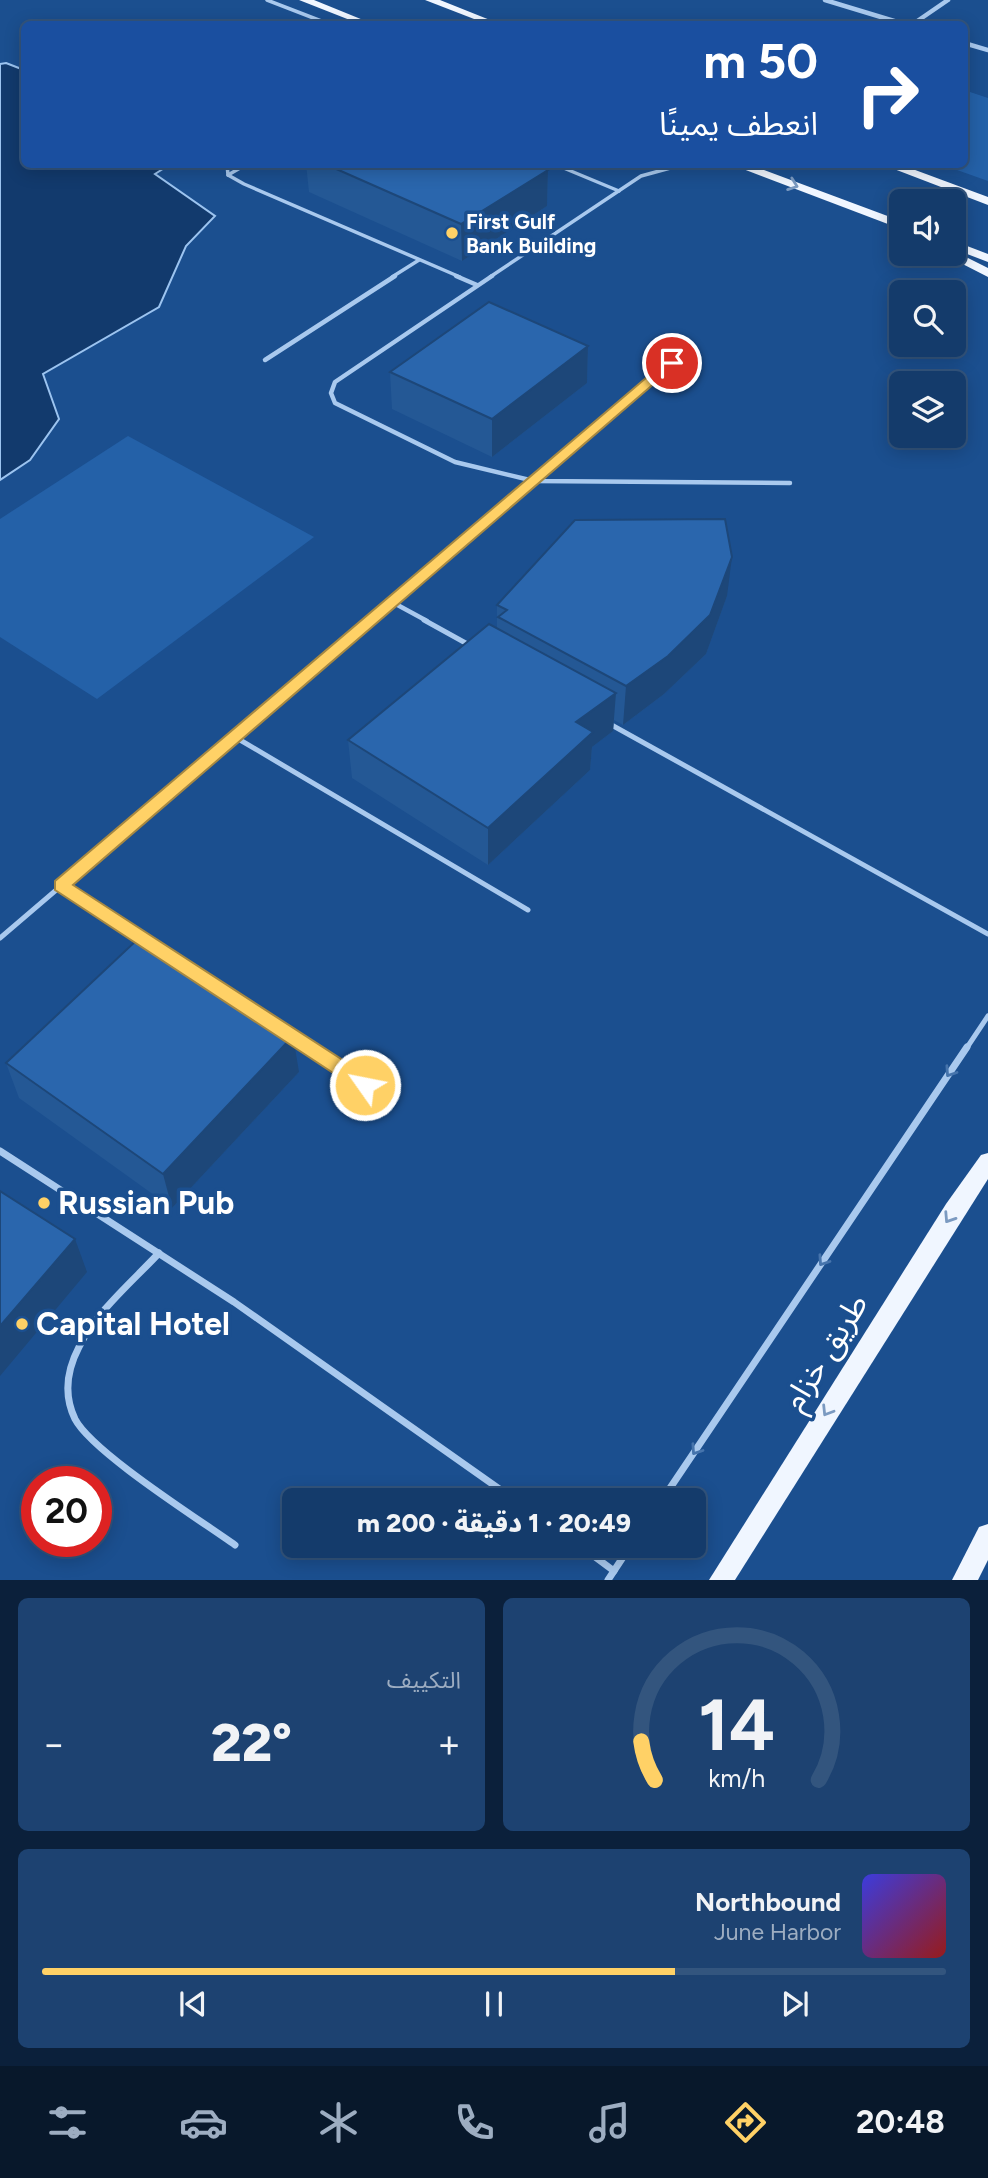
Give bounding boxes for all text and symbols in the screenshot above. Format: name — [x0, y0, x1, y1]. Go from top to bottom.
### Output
text: 50 m — [703, 31, 818, 90]
icon: right — [842, 49, 933, 140]
text: انعطف يمينًا — [659, 105, 818, 143]
one-way arrow — [787, 177, 799, 191]
map controls — [889, 189, 966, 448]
button: sound — [889, 189, 966, 266]
place label: First Gulf Bank Building — [466, 209, 596, 258]
marker: First Gulf Bank Building — [444, 225, 460, 241]
button: search — [889, 280, 966, 357]
pin — [642, 333, 702, 393]
icon: arrive — [653, 344, 691, 382]
button: layers — [889, 371, 966, 448]
position arrow — [328, 1048, 402, 1122]
one-way arrow — [945, 1065, 958, 1078]
place label: Russian Pub — [58, 1184, 234, 1222]
marker: Russian Pub — [36, 1195, 52, 1211]
one-way arrow — [944, 1211, 957, 1224]
one-way arrow — [819, 1253, 831, 1266]
street label: طريق خزام — [774, 1287, 880, 1420]
place label: Capital Hotel — [36, 1305, 230, 1343]
marker: Capital Hotel — [14, 1316, 30, 1332]
one-way arrow — [823, 1403, 836, 1416]
one-way arrow — [691, 1442, 704, 1455]
speed limit sign: 20 — [21, 1466, 112, 1557]
text: 20:49 · 1 دقيقة · 200 m — [357, 1507, 631, 1539]
text: التكييف — [387, 1666, 461, 1694]
text: 14 — [698, 1682, 775, 1769]
text: 22° — [211, 1712, 292, 1774]
text: − — [42, 1721, 66, 1767]
text: + — [437, 1721, 461, 1767]
text: km/h — [708, 1763, 765, 1793]
text: Northbound — [695, 1886, 841, 1918]
text: June Harbor — [714, 1918, 841, 1946]
icon: previous — [174, 1985, 212, 2023]
icon: pause — [475, 1985, 513, 2023]
icon: next — [776, 1985, 814, 2023]
icon: filters — [43, 2098, 92, 2147]
icon: car — [179, 2098, 228, 2147]
icon: climate — [314, 2098, 363, 2147]
icon: phone — [450, 2098, 499, 2147]
icon: music — [585, 2098, 634, 2147]
icon: directions — [721, 2098, 770, 2147]
text: 20:48 — [856, 2103, 945, 2141]

